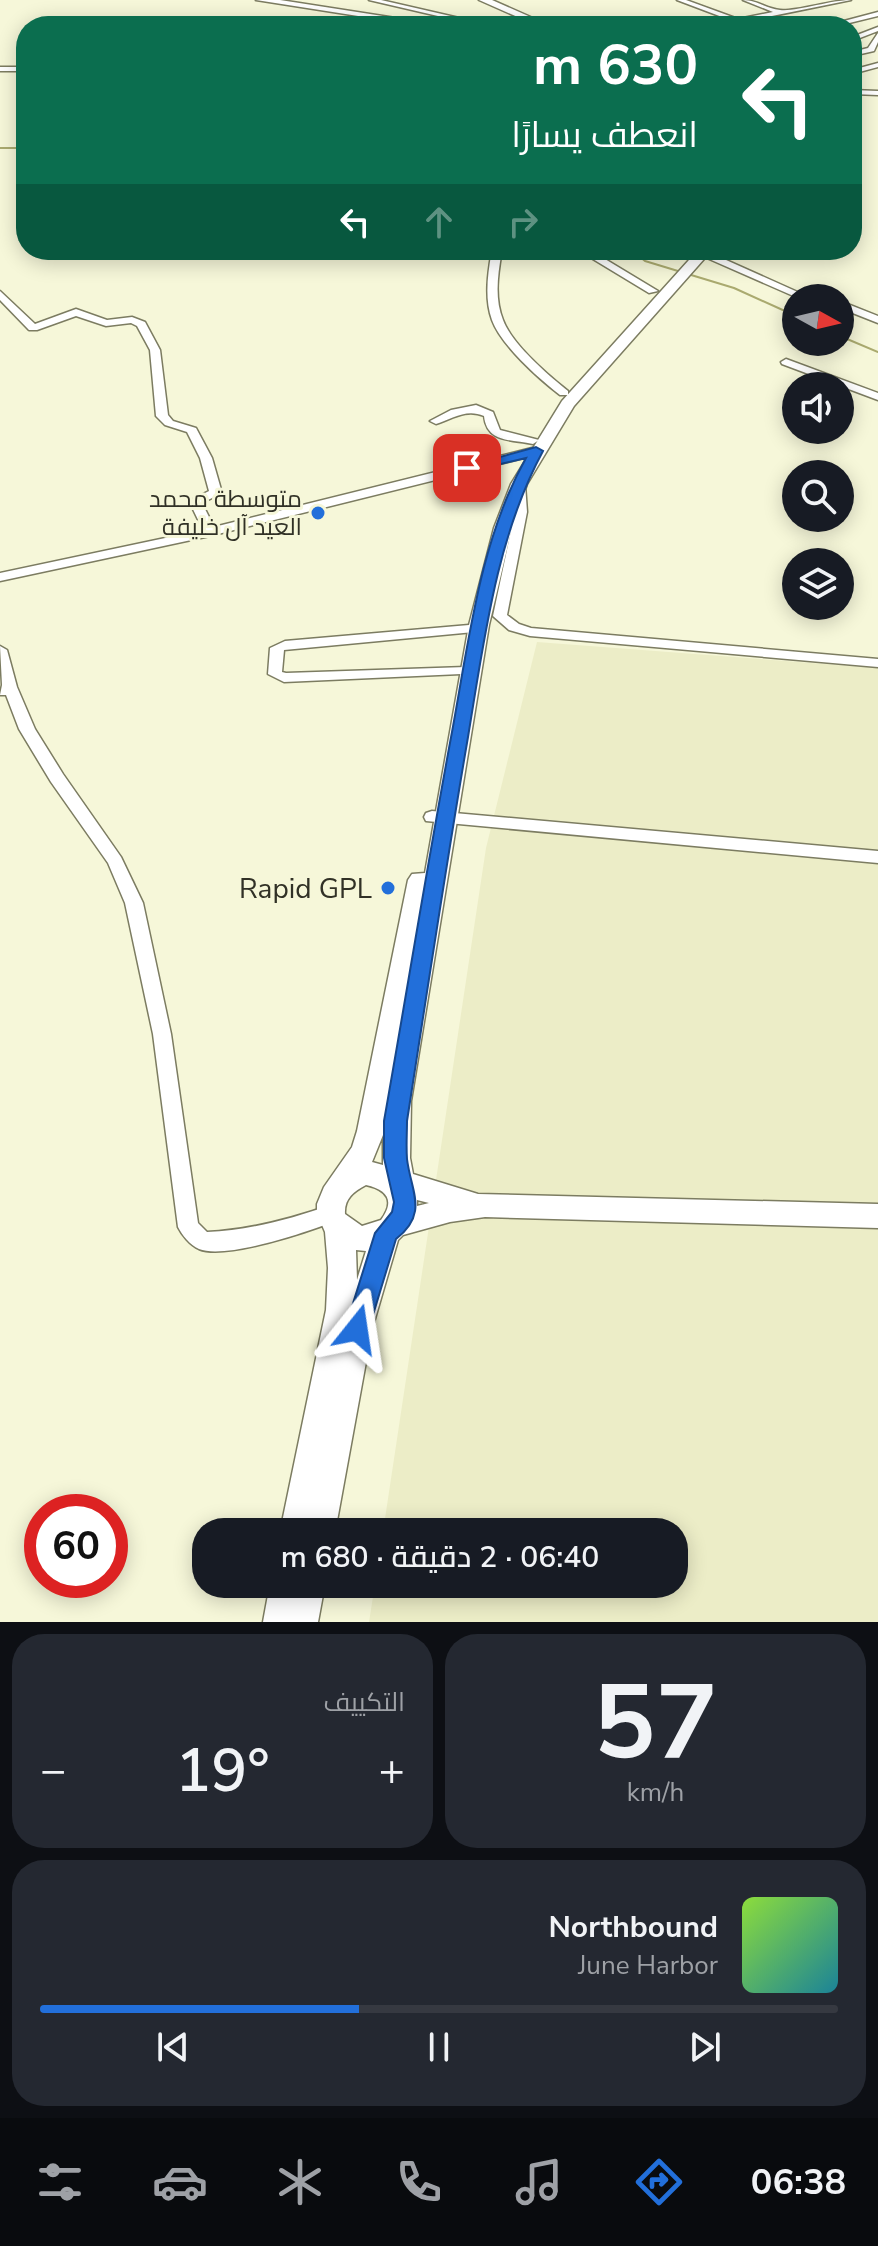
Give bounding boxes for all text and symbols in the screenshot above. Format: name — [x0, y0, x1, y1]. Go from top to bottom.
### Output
text: 630 m — [533, 27, 698, 104]
icon: left — [726, 48, 830, 152]
text: انعطف يسارًا — [511, 111, 698, 160]
icon: left — [333, 200, 377, 244]
icon: ahead — [417, 200, 461, 244]
icon: right — [501, 200, 545, 244]
north arrow — [782, 284, 854, 356]
map controls — [782, 284, 854, 620]
button: sound — [782, 372, 854, 444]
pin — [433, 434, 501, 502]
icon: arrive — [445, 446, 489, 490]
button: search — [782, 460, 854, 532]
place label: متوسطة محمد العيد آل خليفة — [149, 483, 302, 543]
marker: متوسطة محمد العيد آل خليفة — [309, 504, 327, 522]
button: layers — [782, 548, 854, 620]
place label: Rapid GPL — [239, 870, 372, 908]
marker: Rapid GPL — [379, 879, 397, 897]
position arrow — [315, 1287, 399, 1371]
speed limit sign: 60 — [24, 1494, 128, 1598]
text: 06:40 · 2 دقيقة · 680 m — [281, 1537, 599, 1578]
text: 57 — [593, 1652, 718, 1794]
text: التكييف — [323, 1685, 405, 1720]
text: 19° — [175, 1730, 270, 1812]
text: − — [40, 1741, 66, 1801]
text: + — [379, 1741, 405, 1801]
text: km/h — [627, 1775, 684, 1810]
text: Northbound — [548, 1907, 718, 1948]
text: June Harbor — [578, 1948, 718, 1983]
icon: previous — [151, 2025, 195, 2069]
icon: pause — [417, 2025, 461, 2069]
icon: next — [683, 2025, 727, 2069]
icon: filters — [32, 2154, 88, 2210]
icon: car — [152, 2154, 208, 2210]
icon: climate — [272, 2154, 328, 2210]
icon: phone — [391, 2154, 447, 2210]
icon: music — [511, 2154, 567, 2210]
icon: directions — [631, 2154, 687, 2210]
text: 06:38 — [751, 2158, 846, 2207]

